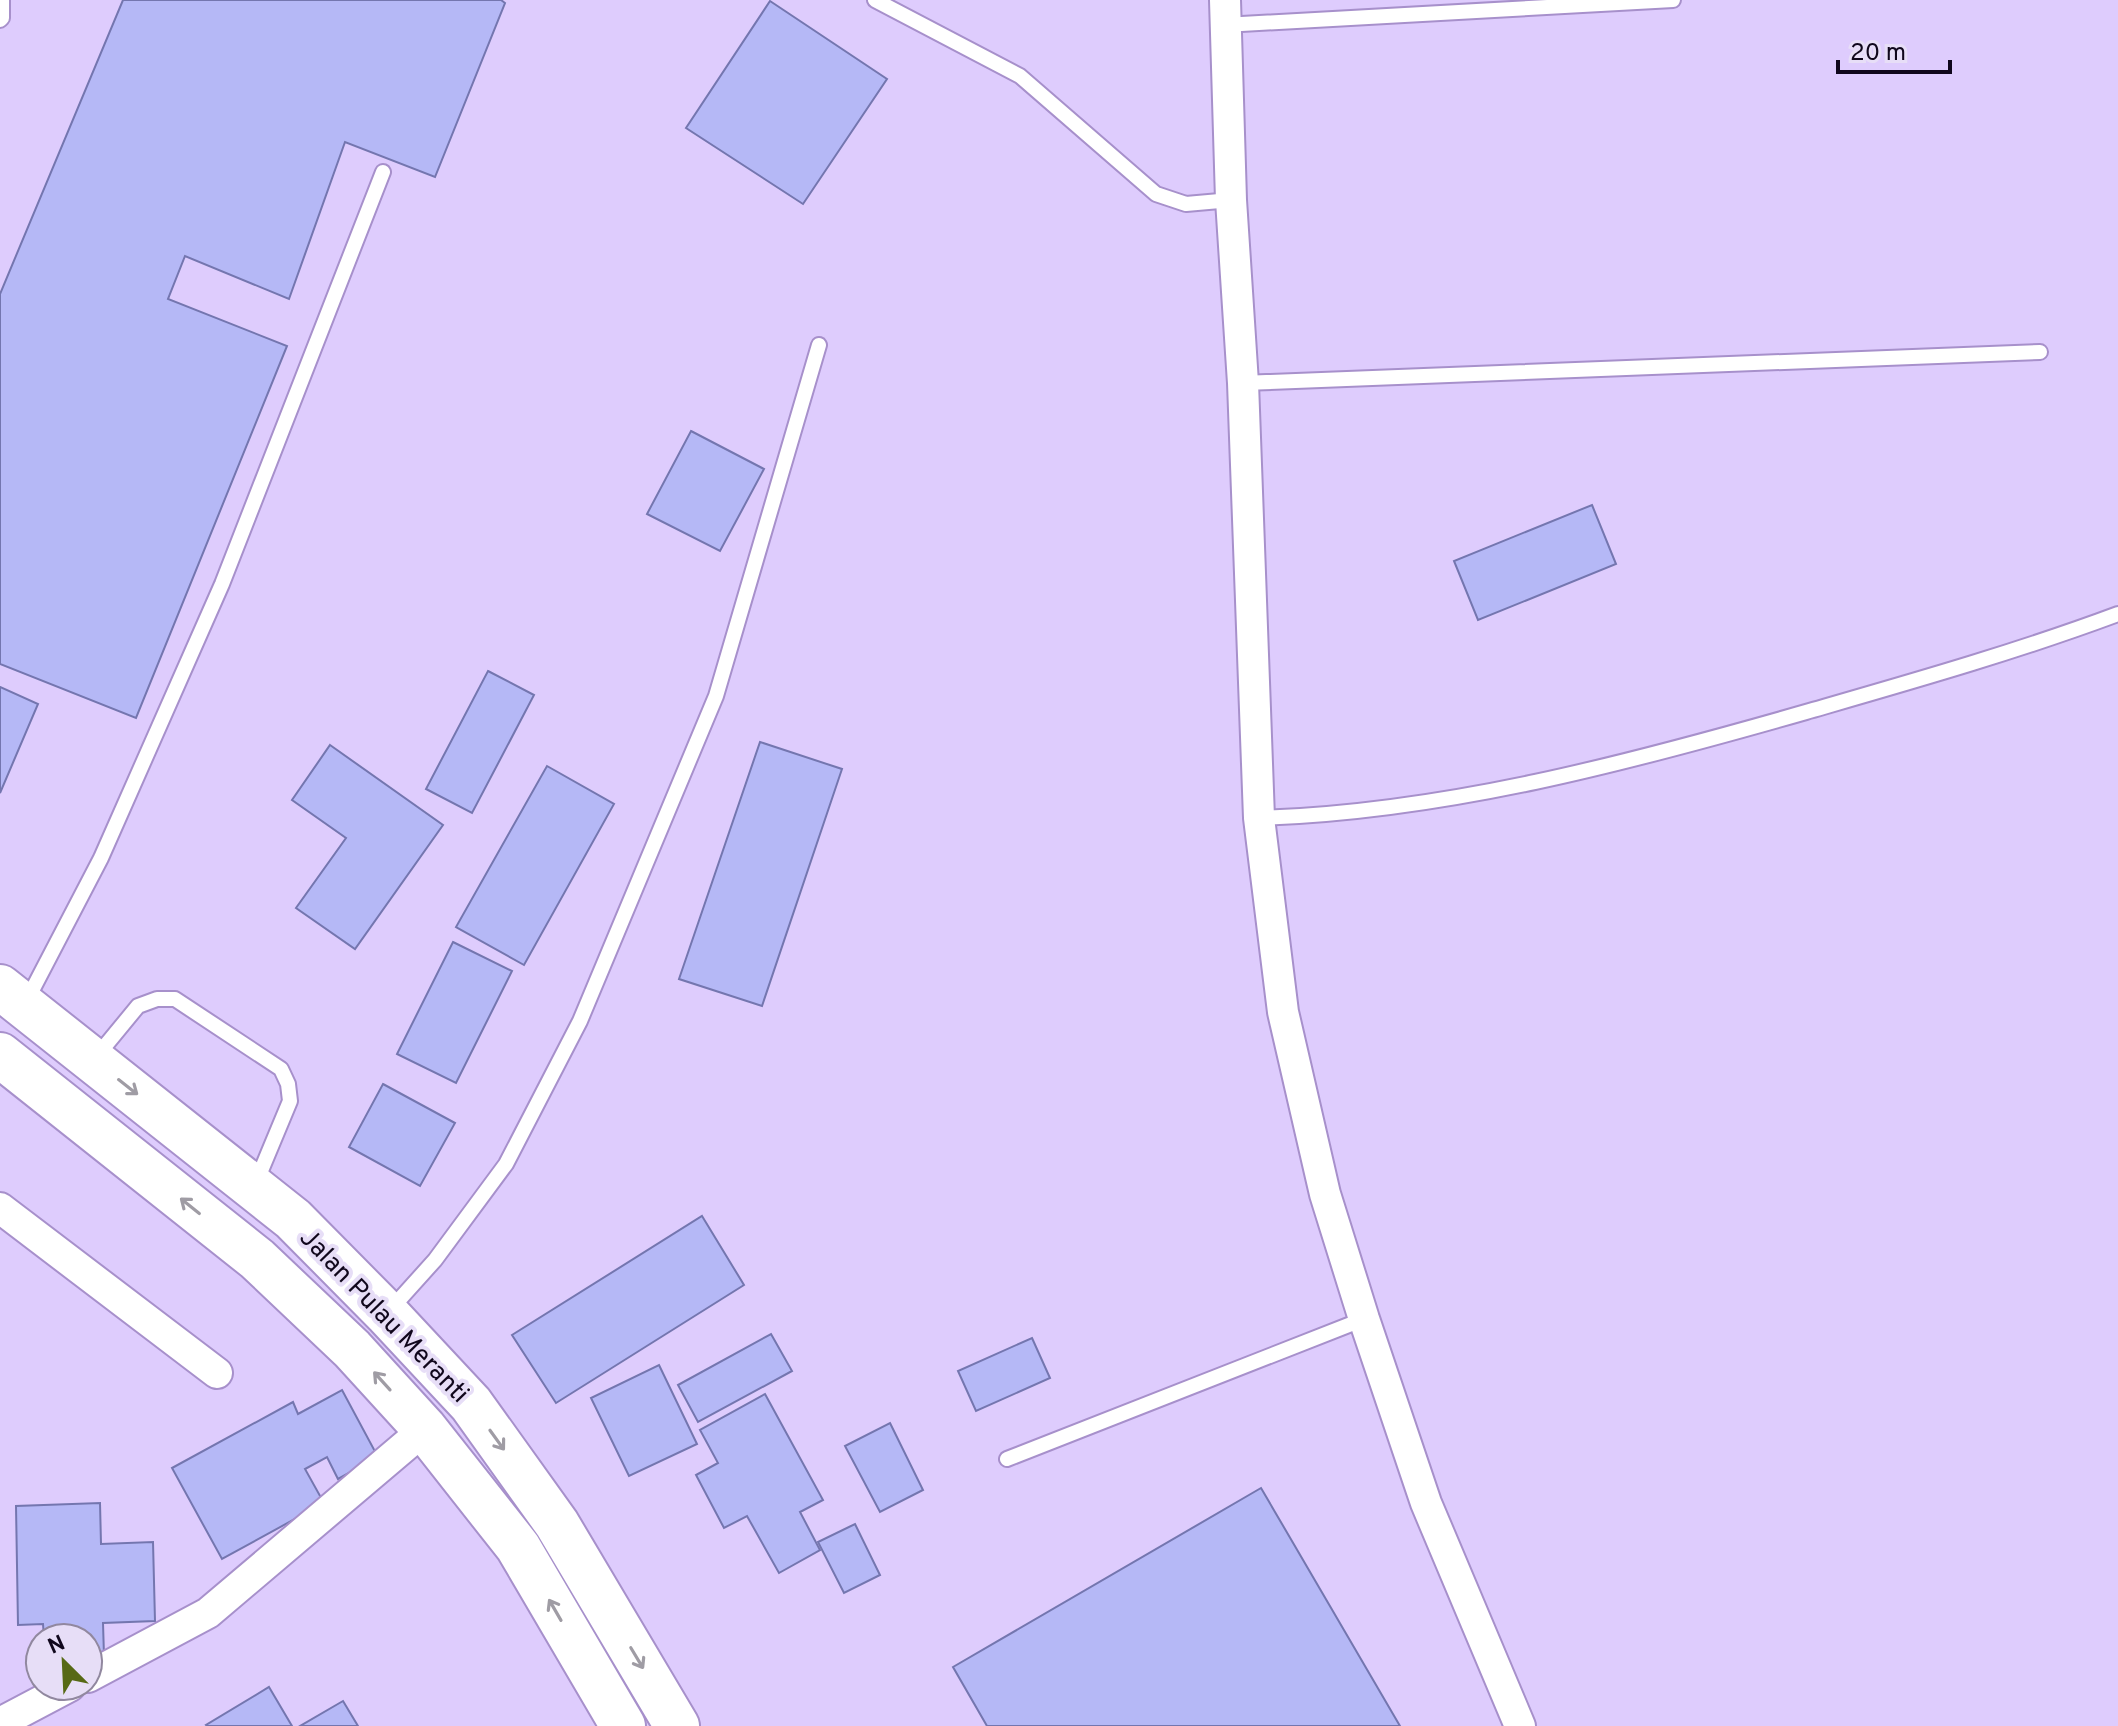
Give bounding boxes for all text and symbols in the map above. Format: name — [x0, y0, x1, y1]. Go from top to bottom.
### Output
scale bar — [1838, 24, 1950, 74]
text: 20 m — [1850, 39, 1906, 69]
one-way arrow — [117, 1079, 138, 1096]
one-way arrow — [180, 1197, 201, 1215]
street label: Jalan Pulau Meranti — [291, 1222, 475, 1411]
one-way arrow — [373, 1372, 391, 1392]
one-way arrow — [488, 1428, 505, 1450]
one-way arrow — [547, 1599, 563, 1622]
north arrow — [24, 1622, 104, 1702]
text: N — [44, 1630, 70, 1662]
one-way arrow — [629, 1646, 645, 1669]

